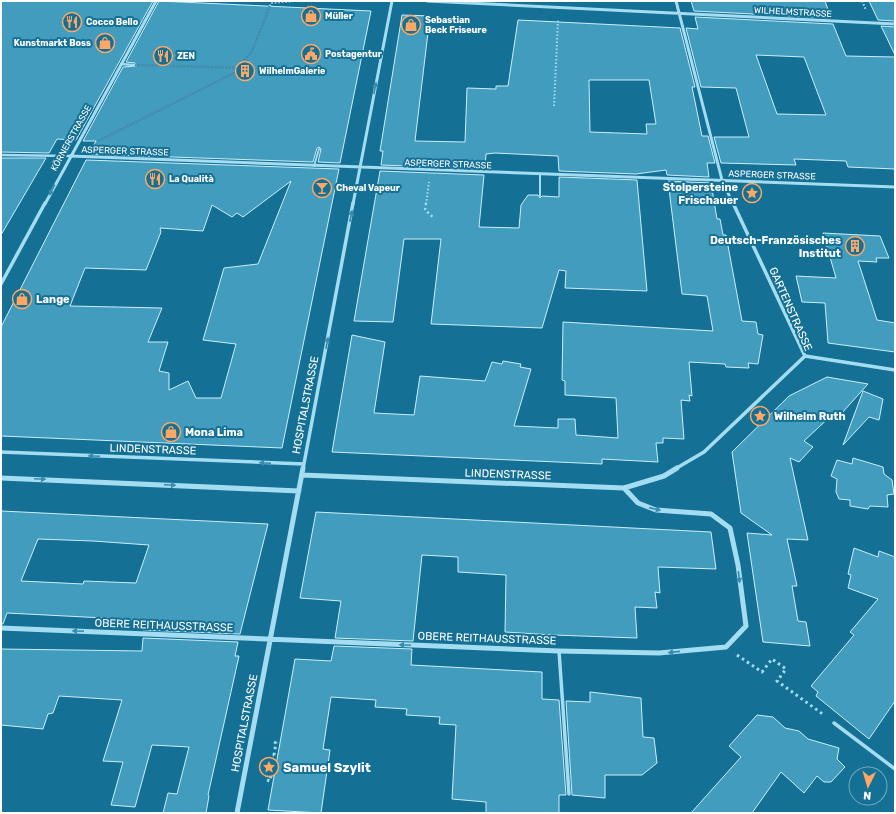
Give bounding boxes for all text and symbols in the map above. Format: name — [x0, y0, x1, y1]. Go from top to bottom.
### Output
shop icon: Müller — [300, 5, 322, 27]
street label: WILHELMSTRASSE — [754, 5, 832, 19]
restaurant icon: Cocco Bello — [61, 11, 83, 33]
place label: Müller — [325, 11, 353, 21]
shop icon: Sebastian Beck Friseure — [400, 14, 422, 36]
place label: Sebastian Beck Friseure — [425, 15, 487, 35]
place label: Cocco Bello — [86, 17, 139, 27]
shop icon: Kunstmarkt Boss — [94, 32, 116, 54]
place label: Kunstmarkt Boss — [14, 38, 91, 48]
public building icon: Postagentur — [300, 43, 322, 65]
restaurant icon: ZEN — [152, 45, 174, 67]
place label: Postagentur — [325, 49, 382, 60]
place label: ZEN — [177, 51, 195, 61]
building icon: WilhelmGalerie — [234, 60, 256, 82]
place label: WilhelmGalerie — [259, 66, 326, 76]
one-way arrow — [373, 82, 379, 94]
street label: KÖRNERSTRASSE — [49, 103, 93, 173]
street label: ASPERGER STRASSE — [81, 144, 169, 158]
street label: ASPERGER STRASSE — [404, 157, 492, 171]
restaurant icon: La Qualità — [144, 168, 166, 190]
street label: ASPERGER STRASSE — [728, 168, 816, 182]
place label: La Qualità — [169, 174, 214, 184]
bar icon: Cheval Vapeur — [311, 177, 333, 199]
place label: Stolpersteine Frischauer — [663, 181, 738, 207]
place icon: Stolpersteine Frischauer — [741, 182, 763, 204]
place label: Cheval Vapeur — [336, 183, 400, 193]
one-way arrow — [48, 185, 55, 196]
one-way arrow — [348, 209, 354, 222]
place label: Deutsch-Französisches Institut — [710, 234, 841, 260]
building icon: Deutsch-Französisches Institut — [844, 235, 866, 257]
street label: GARTENSTRASSE — [766, 265, 815, 353]
shop icon: Lange — [11, 288, 33, 310]
place label: Lange — [36, 293, 70, 306]
one-way arrow — [324, 337, 330, 349]
street label: HOSPITALSTRASSE — [290, 355, 321, 455]
place icon: Wilhelm Ruth — [749, 405, 771, 427]
place label: Wilhelm Ruth — [774, 410, 846, 423]
shop icon: Mona Lima — [160, 421, 182, 443]
place label: Mona Lima — [185, 426, 243, 439]
street label: LINDENSTRASSE — [109, 441, 197, 458]
one-way arrow — [87, 453, 100, 459]
one-way arrow — [258, 460, 271, 466]
street label: LINDENSTRASSE — [464, 466, 552, 483]
one-way arrow — [34, 476, 46, 483]
one-way arrow — [164, 482, 177, 488]
one-way arrow — [649, 506, 661, 512]
one-way arrow — [736, 571, 742, 583]
street label: OBERE REITHAUSSTRASSE — [94, 617, 234, 634]
one-way arrow — [71, 628, 84, 634]
street label: OBERE REITHAUSSTRASSE — [417, 630, 557, 647]
one-way arrow — [399, 641, 411, 648]
one-way arrow — [668, 649, 680, 655]
street label: HOSPITALSTRASSE — [229, 673, 260, 773]
place icon: Samuel Szylit — [258, 756, 280, 778]
place label: Samuel Szylit — [283, 760, 371, 775]
north arrow — [848, 766, 888, 806]
text: N — [863, 789, 872, 802]

